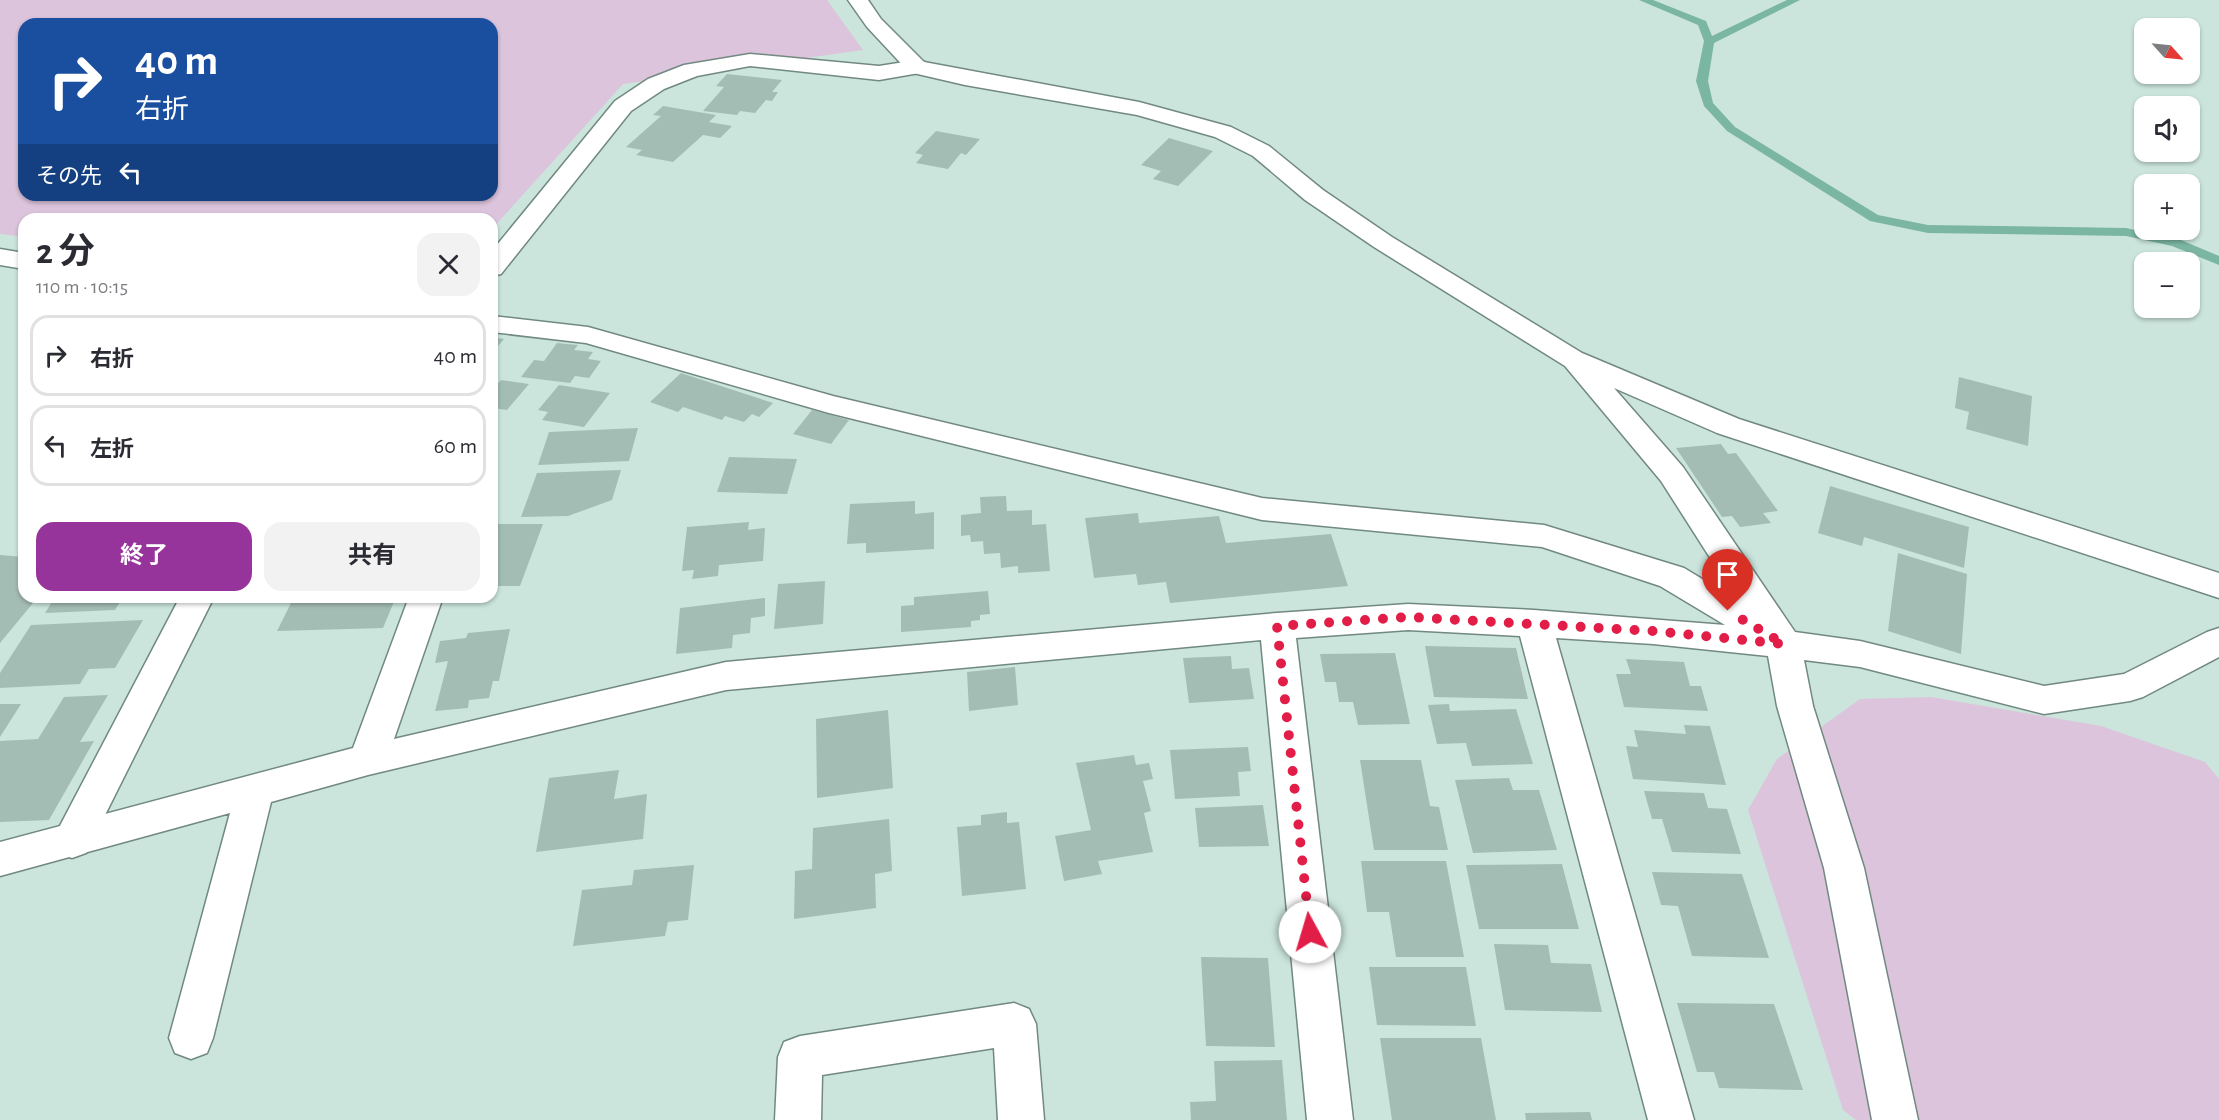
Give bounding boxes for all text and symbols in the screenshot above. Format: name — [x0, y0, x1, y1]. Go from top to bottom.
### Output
north arrow — [2134, 18, 2200, 84]
map controls — [2134, 18, 2200, 318]
text: 40 m — [135, 40, 218, 82]
icon: right — [36, 42, 114, 120]
text: 右折 — [135, 96, 189, 123]
button: sound — [2134, 96, 2200, 162]
icon: left — [114, 156, 147, 189]
text: その先 — [36, 165, 102, 187]
button: + — [2134, 174, 2200, 240]
button: close — [417, 233, 480, 296]
text: 2 分 — [36, 234, 94, 270]
button: − — [2134, 252, 2200, 318]
text: 110 m · 10:15 — [36, 277, 128, 297]
icon: right — [39, 339, 72, 372]
text: 40 m — [434, 345, 477, 367]
text: 右折 — [90, 348, 134, 370]
icon: left — [39, 429, 72, 462]
text: 60 m — [434, 435, 477, 457]
text: 左折 — [90, 438, 134, 460]
button: 終了 — [36, 522, 252, 591]
button: 共有 — [264, 522, 480, 591]
pin — [1702, 549, 1753, 611]
icon: arrive — [1711, 558, 1744, 591]
position arrow — [1278, 900, 1342, 964]

